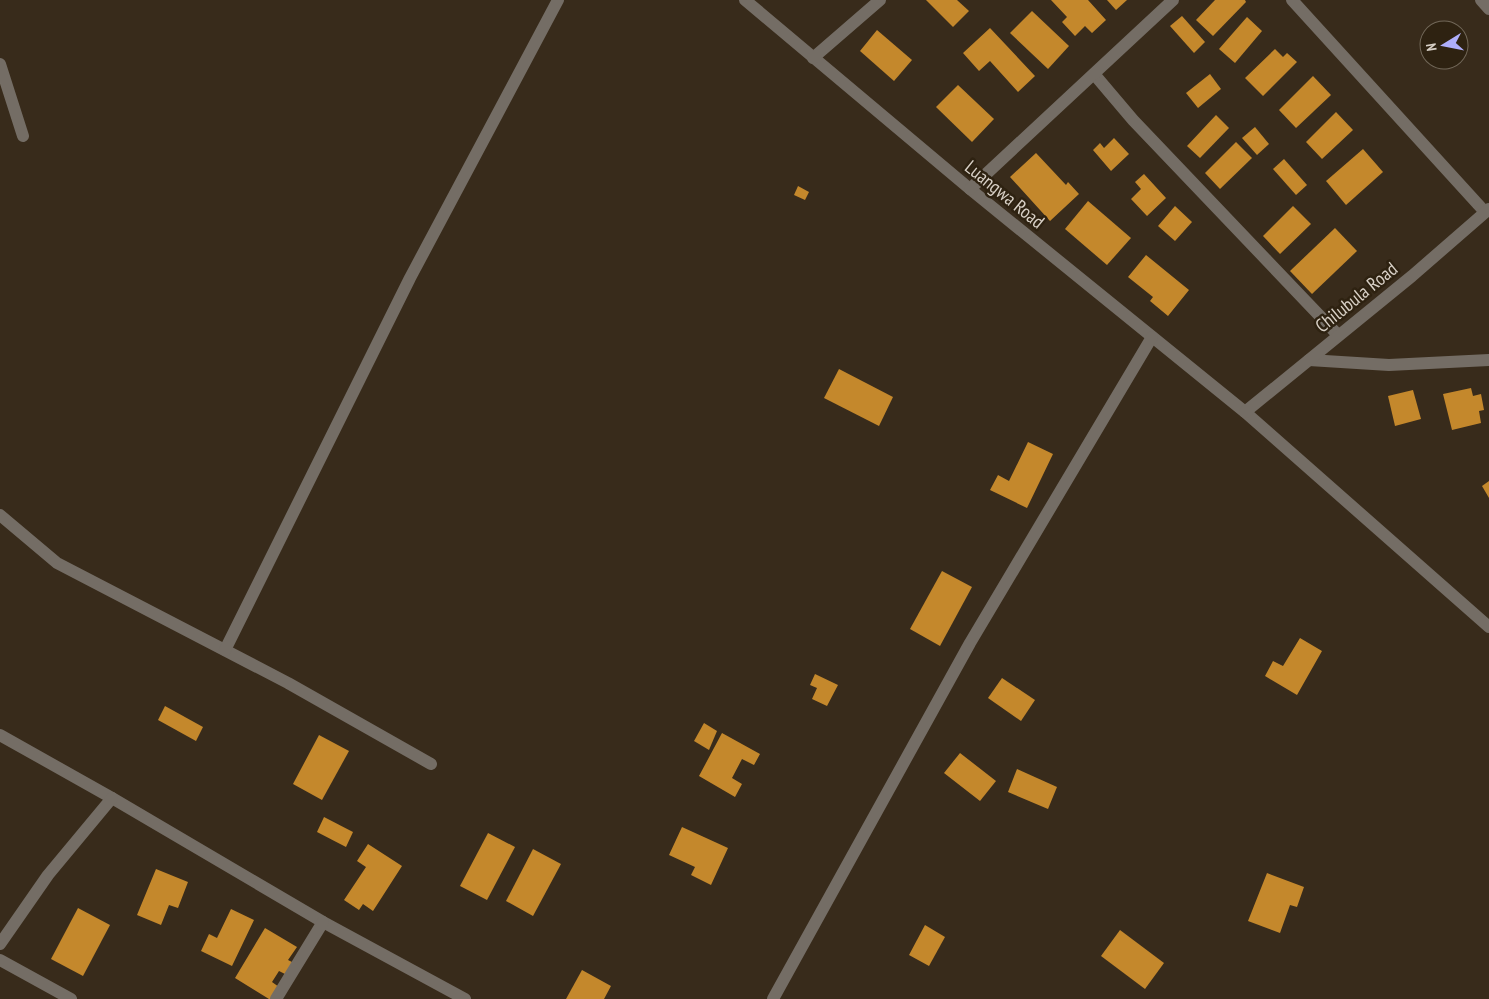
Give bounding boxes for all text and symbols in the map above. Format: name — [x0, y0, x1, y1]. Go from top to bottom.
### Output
north arrow — [1419, 20, 1469, 70]
text: N — [1422, 42, 1441, 53]
street label: Luangwa Road — [960, 155, 1050, 233]
street label: Chilubula Road — [1310, 257, 1402, 337]

